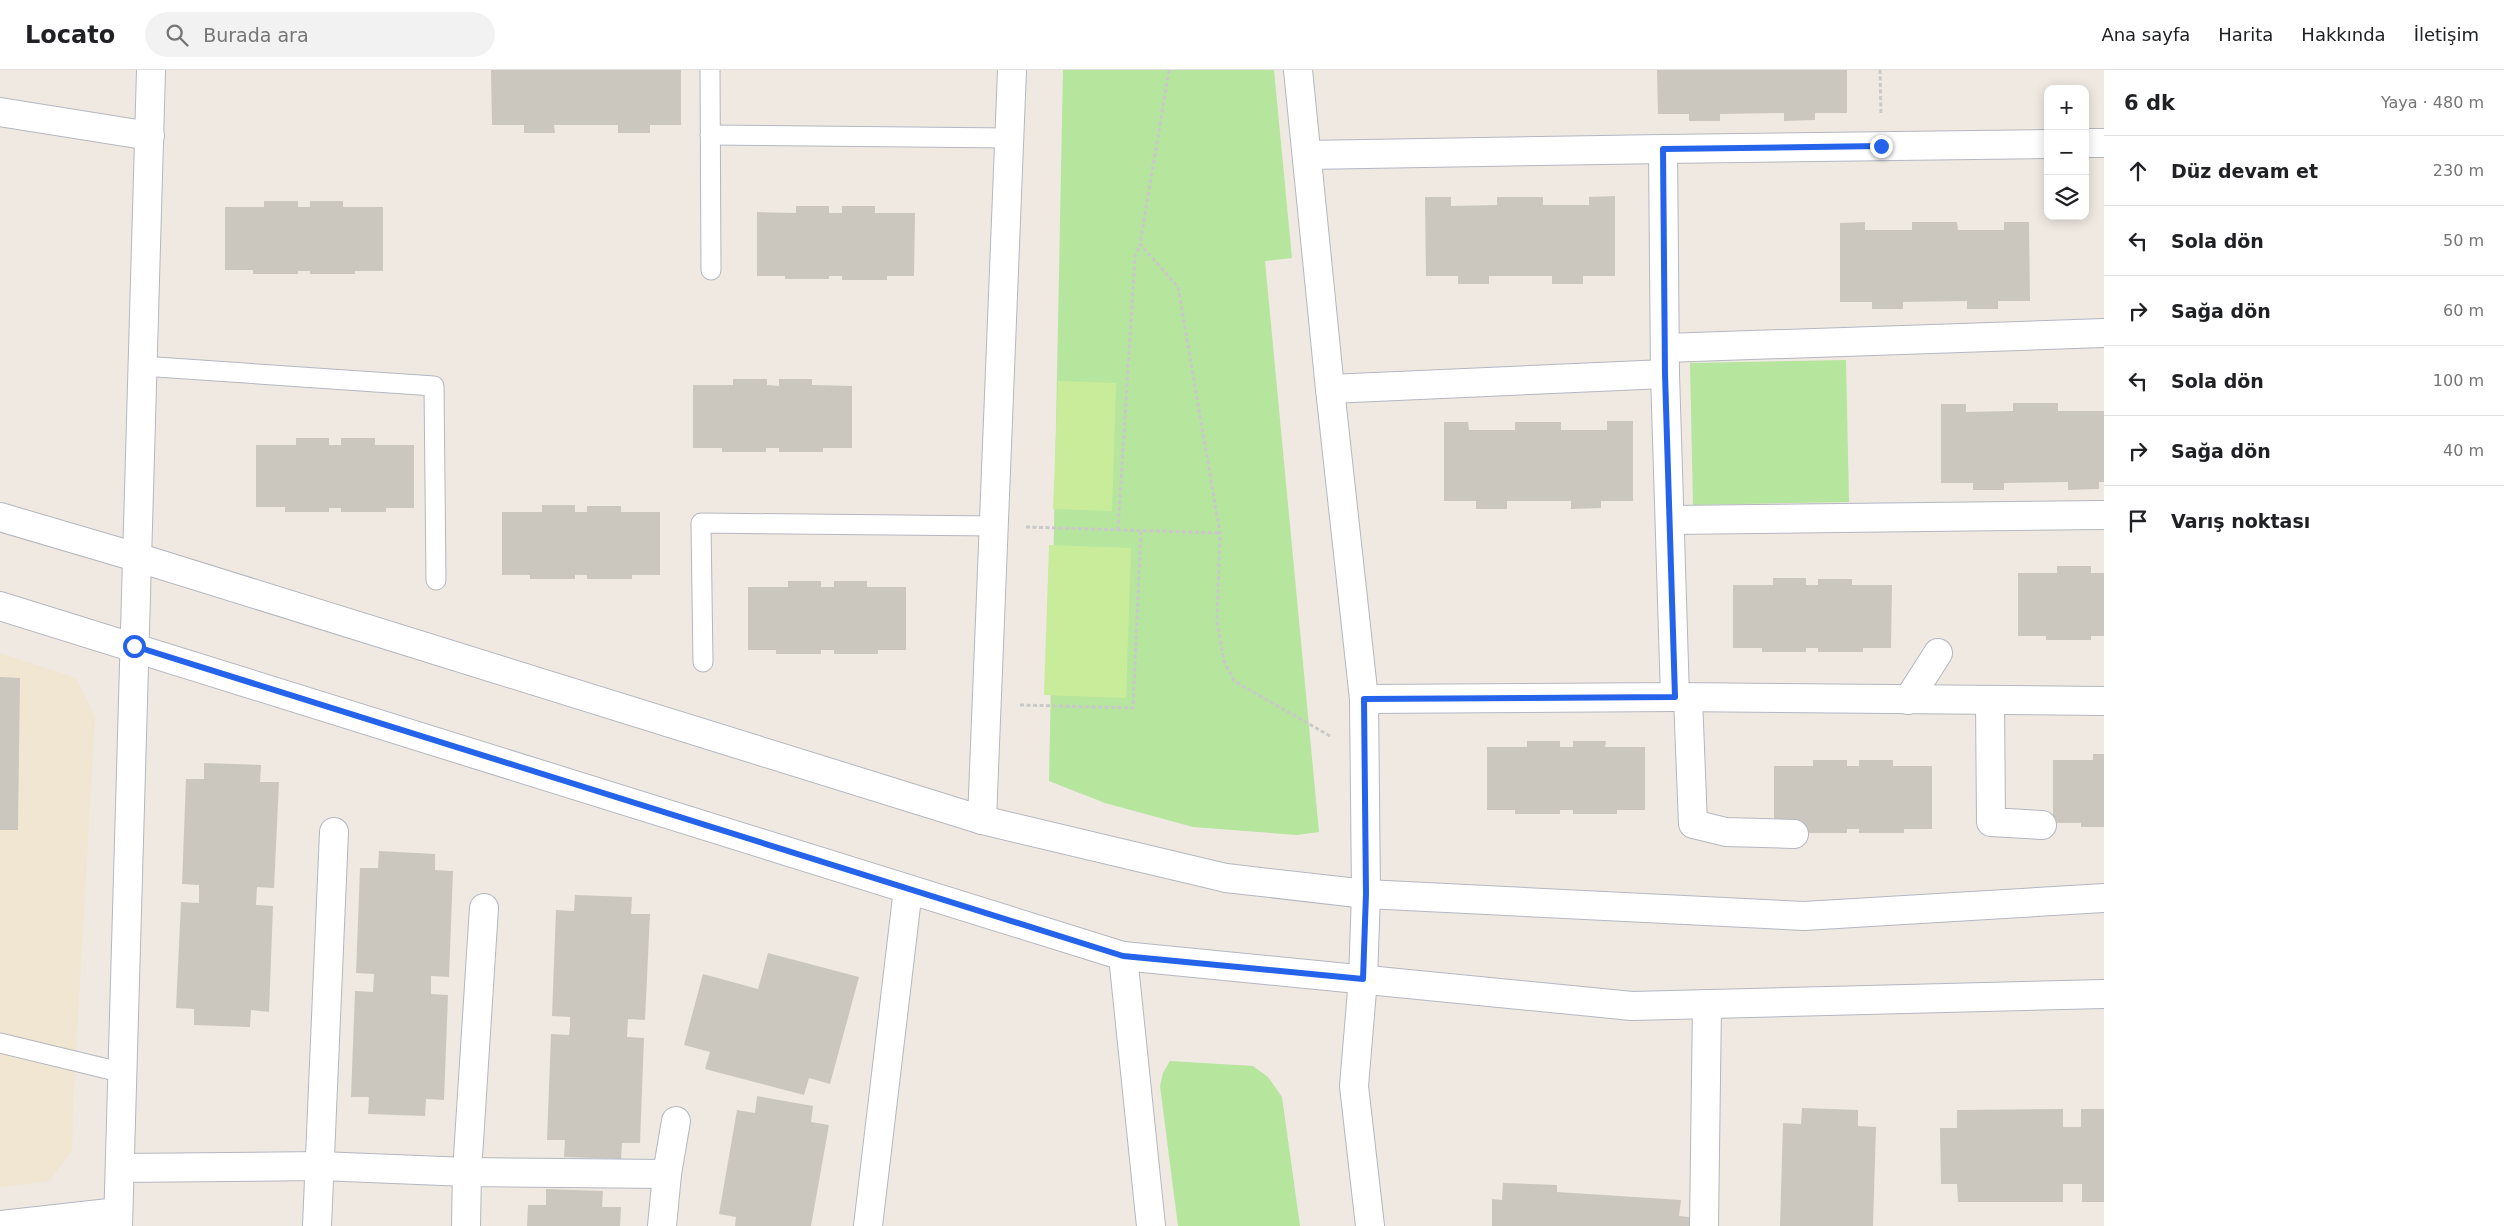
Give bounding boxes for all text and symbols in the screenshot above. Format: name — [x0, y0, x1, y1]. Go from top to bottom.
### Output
search box — [145, 12, 495, 57]
text: Locato — [25, 21, 115, 49]
icon: search — [163, 21, 191, 49]
text: Burada ara — [203, 24, 309, 46]
text: Ana sayfa — [2101, 24, 2190, 45]
text: Harita — [2218, 24, 2273, 45]
text: Hakkında — [2301, 24, 2386, 45]
text: İletişim — [2414, 24, 2479, 45]
map controls — [2044, 85, 2089, 220]
button: + — [2044, 85, 2089, 130]
text: 6 dk — [2124, 91, 2175, 115]
text: Yaya · 480 m — [2381, 93, 2484, 112]
button: − — [2044, 130, 2089, 175]
route end — [1870, 135, 1893, 158]
icon: ahead — [2124, 157, 2152, 185]
text: Düz devam et — [2171, 160, 2318, 182]
text: 230 m — [2433, 161, 2484, 180]
button: layers — [2044, 175, 2089, 220]
icon: left — [2124, 227, 2152, 255]
text: Sola dön — [2171, 230, 2264, 252]
text: 50 m — [2443, 231, 2484, 250]
icon: right — [2124, 297, 2152, 325]
text: Sağa dön — [2171, 300, 2271, 322]
text: 60 m — [2443, 301, 2484, 320]
icon: left — [2124, 367, 2152, 395]
text: Sola dön — [2171, 370, 2264, 392]
text: 100 m — [2433, 371, 2484, 390]
icon: right — [2124, 437, 2152, 465]
text: Sağa dön — [2171, 440, 2271, 462]
text: 40 m — [2443, 441, 2484, 460]
icon: arrive — [2124, 507, 2152, 535]
text: Varış noktası — [2171, 510, 2310, 532]
route start — [123, 635, 146, 658]

